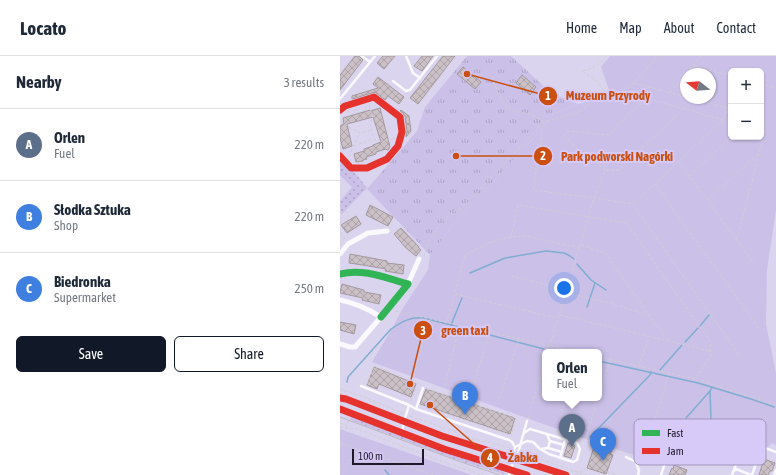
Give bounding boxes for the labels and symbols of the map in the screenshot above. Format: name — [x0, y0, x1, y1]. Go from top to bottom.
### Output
north arrow — [680, 68, 716, 104]
callout: Muzeum Przyrody — [538, 83, 658, 108]
text: Muzeum Przyrody — [566, 88, 651, 103]
text: 1 — [545, 89, 551, 103]
callout: Park podworski Nagórki — [533, 144, 681, 169]
text: 2 — [540, 149, 546, 163]
text: Park podworski Nagórki — [561, 149, 673, 164]
your location — [554, 278, 574, 298]
callout: green taxi — [413, 318, 496, 343]
text: green taxi — [441, 323, 489, 338]
text: 3 — [420, 324, 426, 338]
pin: B — [452, 382, 478, 415]
pin: A — [559, 414, 585, 447]
legend — [634, 419, 766, 465]
text: Fast — [667, 427, 683, 439]
pin: C — [590, 428, 616, 461]
callout: Żabka — [480, 445, 546, 470]
text: Jam — [667, 445, 684, 457]
scale bar — [352, 447, 424, 466]
text: Żabka — [508, 450, 538, 465]
text: 4 — [486, 451, 493, 465]

